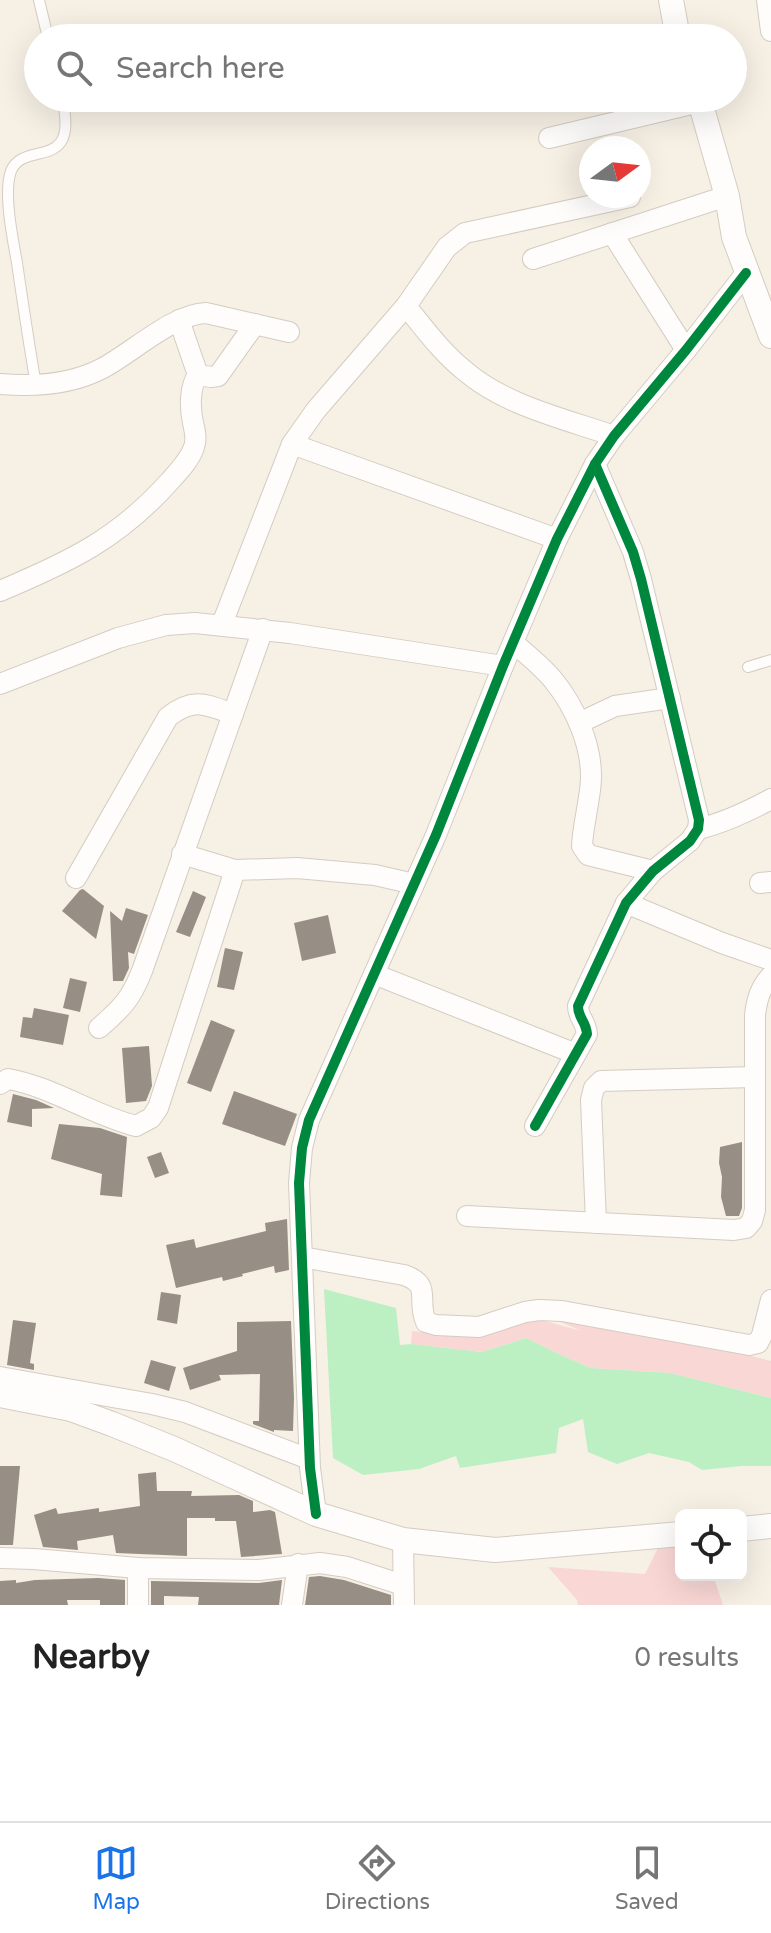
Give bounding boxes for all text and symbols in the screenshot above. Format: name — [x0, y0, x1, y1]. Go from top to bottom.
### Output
search box — [24, 24, 747, 112]
icon: search — [52, 46, 96, 90]
text: Search here — [116, 50, 285, 87]
north arrow — [579, 136, 651, 208]
map controls — [675, 1509, 747, 1581]
button: locate — [675, 1509, 747, 1581]
text: Nearby — [32, 1637, 150, 1678]
text: 0 results — [634, 1642, 739, 1673]
tab: Map — [92, 1841, 140, 1915]
tab: Directions — [325, 1841, 430, 1915]
tab: Saved — [615, 1841, 679, 1915]

